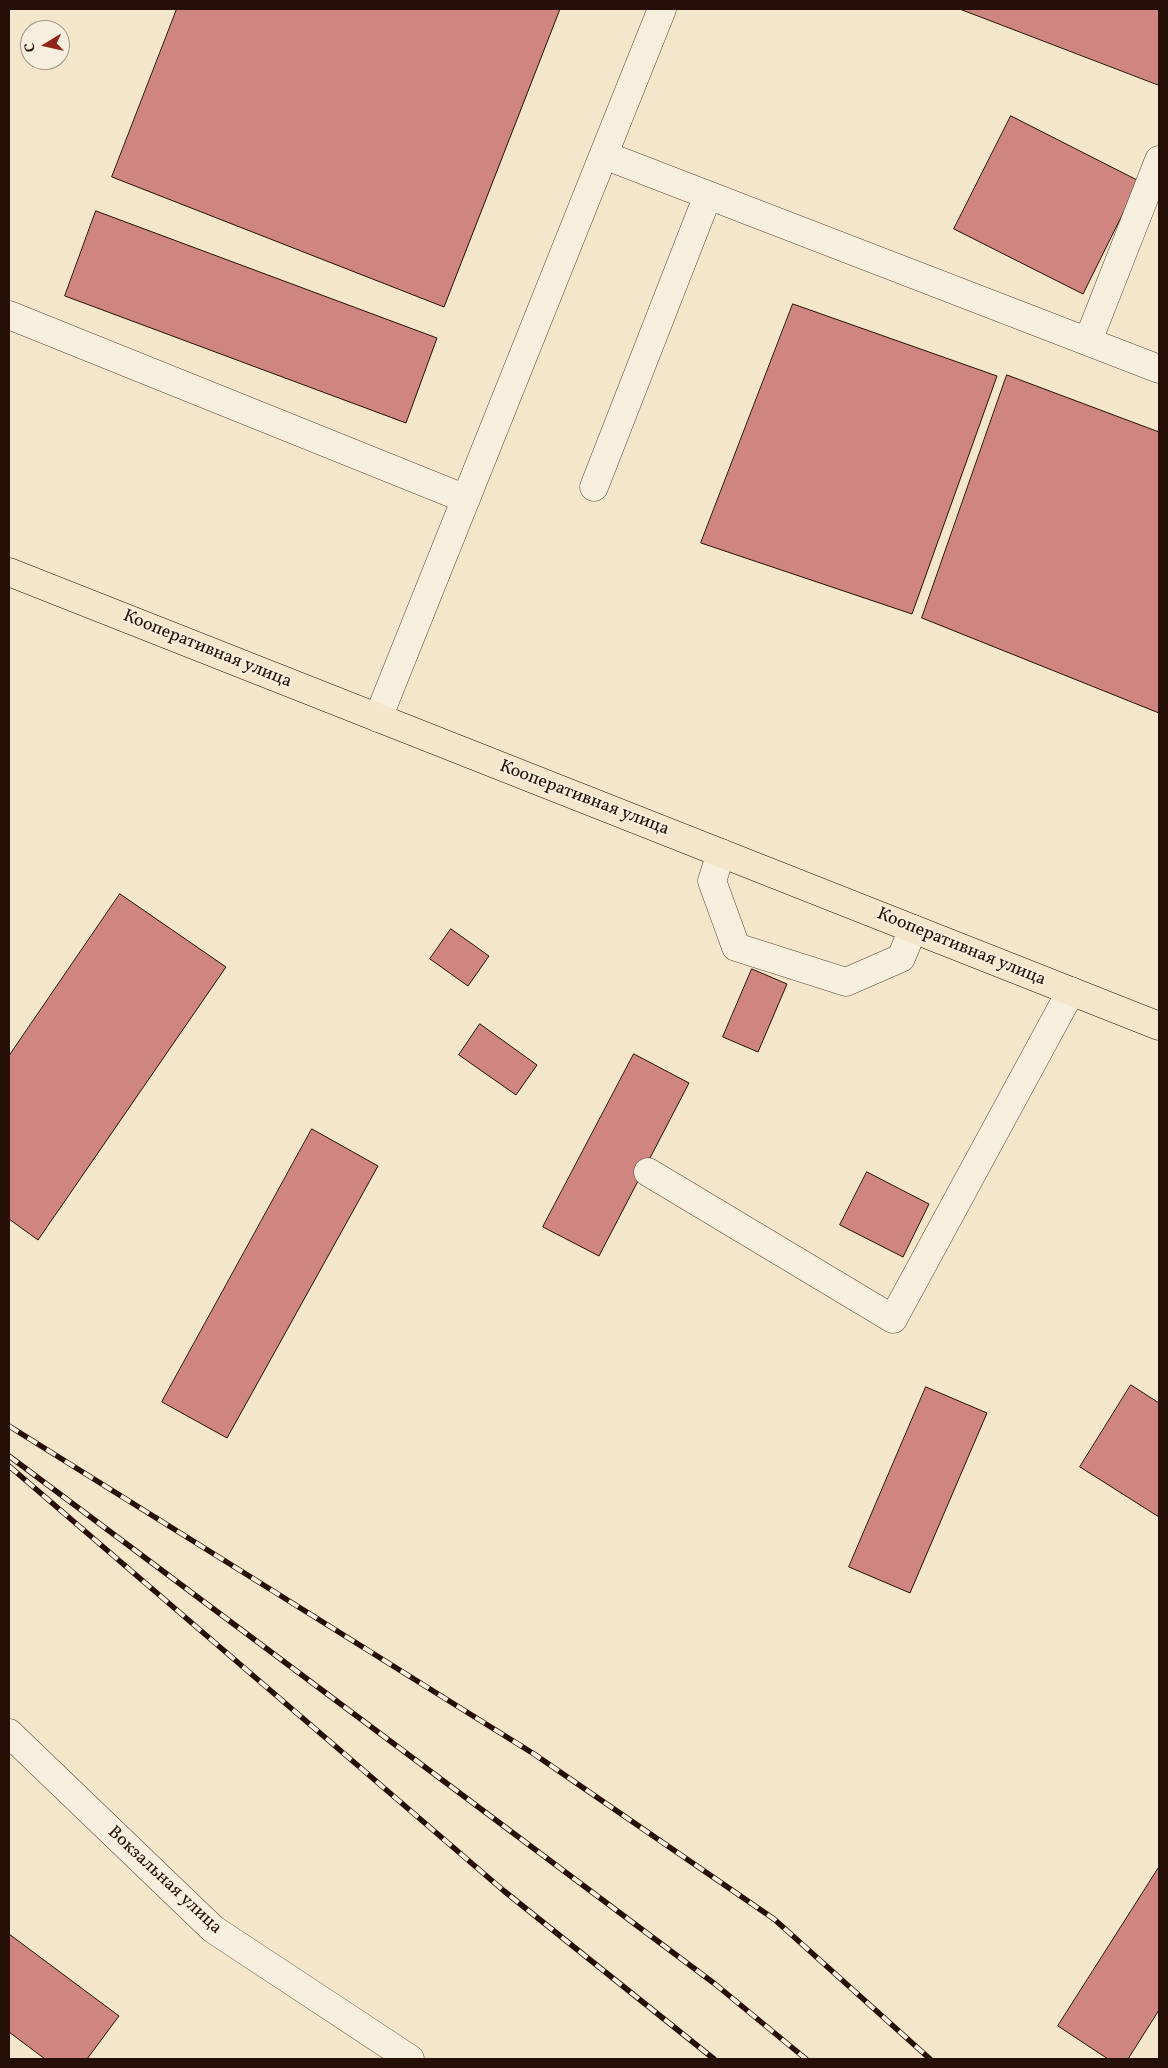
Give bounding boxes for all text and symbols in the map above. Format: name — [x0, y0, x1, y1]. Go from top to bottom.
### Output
north arrow — [20, 20, 70, 70]
text: С — [21, 41, 41, 53]
street label: Кооперативная улица — [119, 606, 295, 694]
street label: Кооперативная улица — [496, 757, 672, 841]
street label: Кооперативная улица — [873, 904, 1049, 992]
street label: Вокзальная улица — [102, 1822, 226, 1940]

